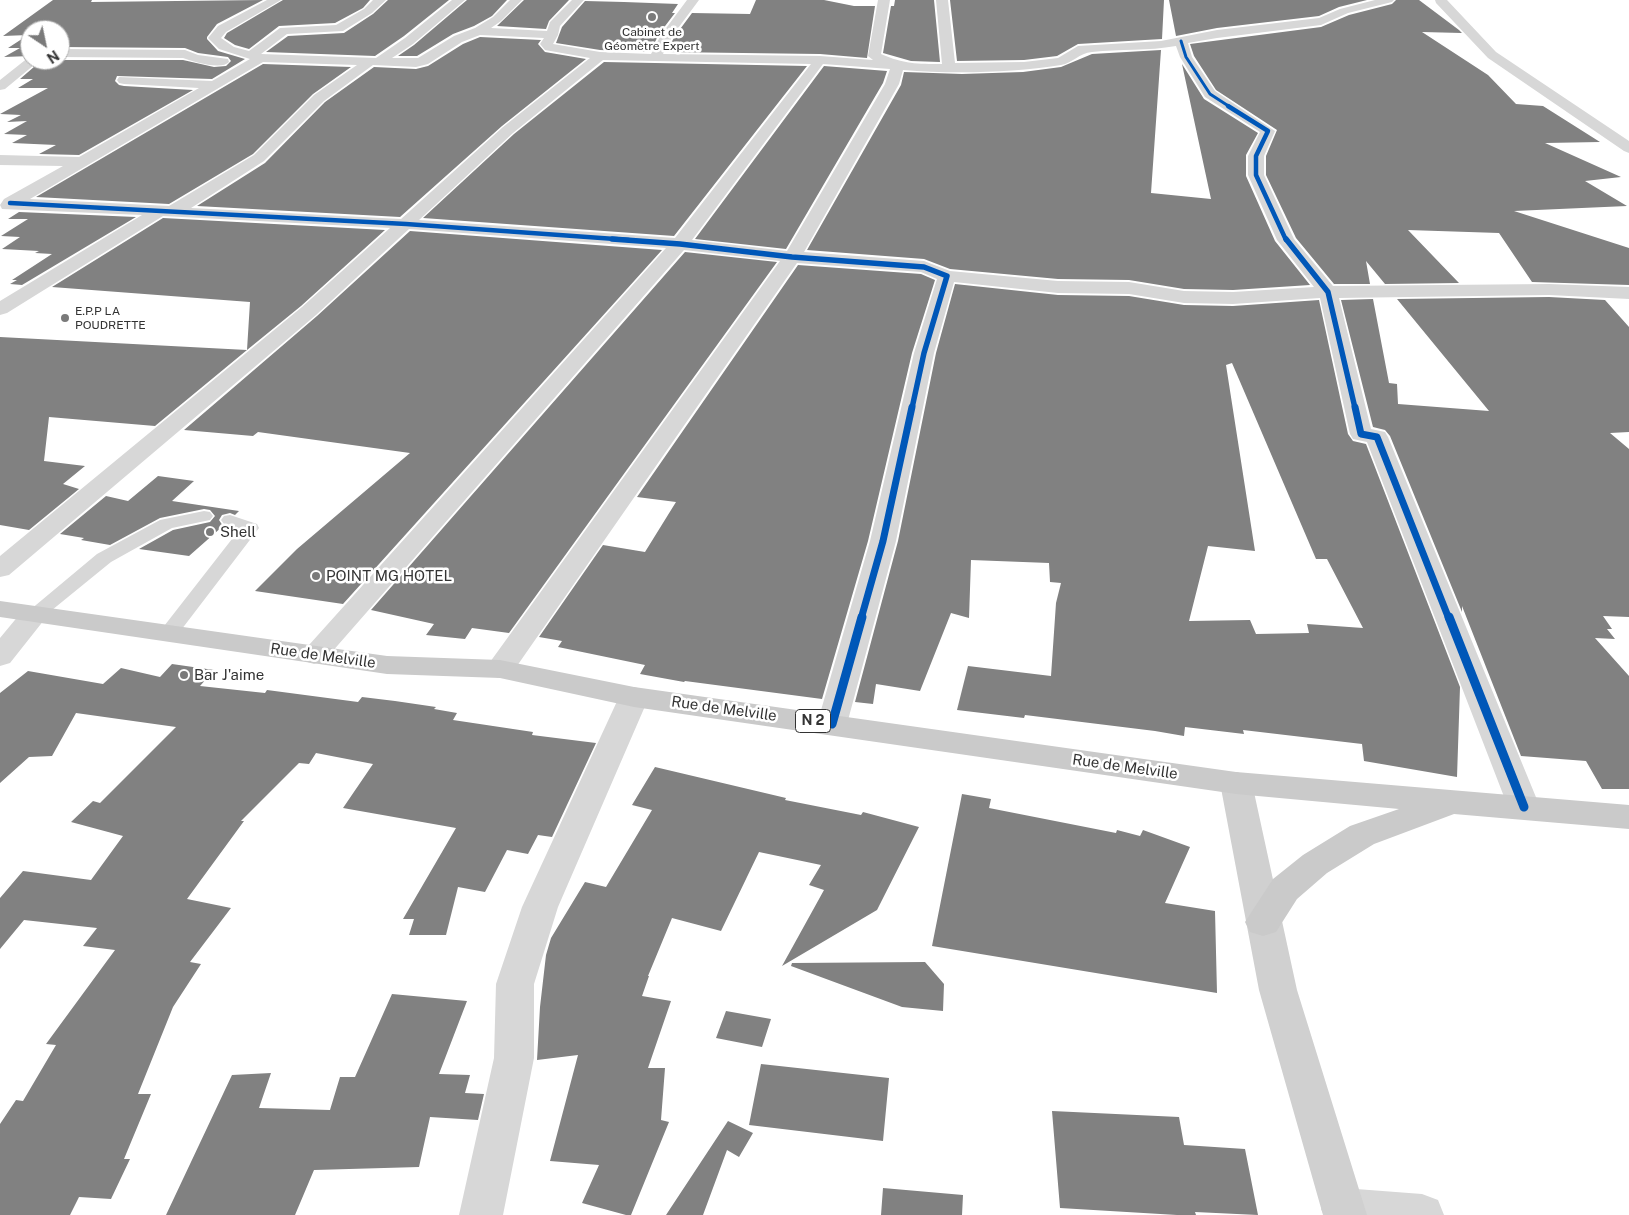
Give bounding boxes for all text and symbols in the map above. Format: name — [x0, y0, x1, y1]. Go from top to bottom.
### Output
marker: Cabinet de Géomètre Expert — [646, 11, 658, 23]
north arrow — [20, 20, 70, 70]
place label: Cabinet de Géomètre Expert — [604, 25, 700, 53]
text: N — [44, 47, 62, 66]
place label: E.P.P LA POUDRETTE — [75, 304, 146, 332]
marker: E.P.P LA POUDRETTE — [59, 312, 71, 324]
place label: Shell — [220, 523, 256, 541]
marker: Shell — [204, 526, 216, 538]
place label: POINT MG HOTEL — [326, 567, 452, 585]
marker: POINT MG HOTEL — [310, 570, 322, 582]
street label: Rue de Melville — [269, 640, 377, 672]
place label: Bar J'aime — [194, 666, 264, 684]
marker: Bar J'aime — [178, 669, 190, 681]
street label: Rue de Melville — [670, 693, 778, 725]
road number: N 2 — [796, 709, 830, 732]
street label: Rue de Melville — [1071, 751, 1179, 783]

